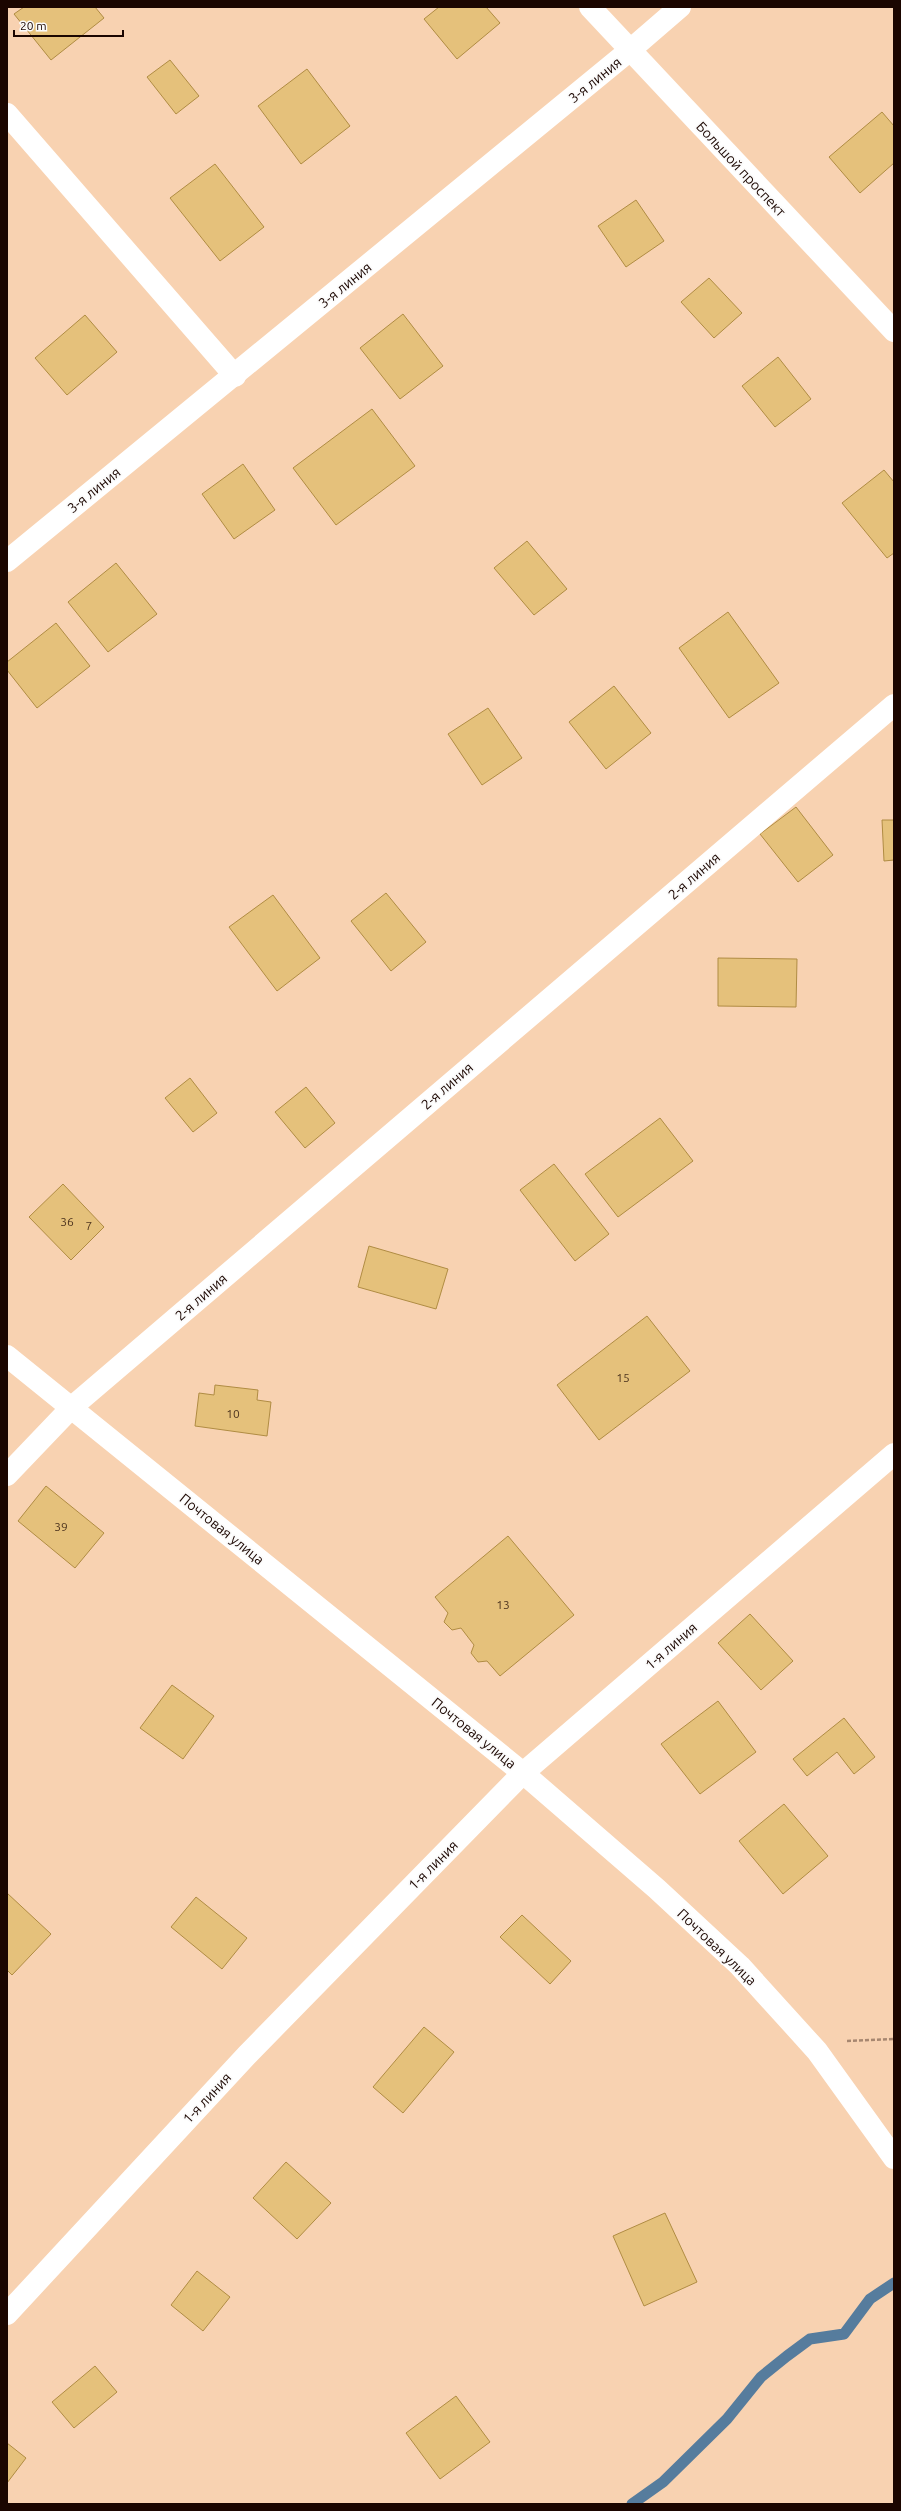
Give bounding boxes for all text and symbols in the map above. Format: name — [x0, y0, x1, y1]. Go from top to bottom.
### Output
scale bar — [14, 12, 123, 38]
text: 20 m — [20, 19, 47, 32]
street label: 3-я линия — [565, 54, 625, 106]
street label: Большой проспект — [693, 118, 789, 220]
street label: 3-я линия — [315, 259, 375, 311]
street label: 3-я линия — [64, 464, 124, 516]
street label: 2-я линия — [665, 849, 723, 903]
street label: 2-я линия — [418, 1059, 476, 1113]
house number: 36 — [60, 1215, 74, 1228]
house number: 7 — [86, 1219, 92, 1232]
street label: 2-я линия — [172, 1270, 230, 1324]
house number: 15 — [616, 1371, 630, 1384]
house number: 10 — [226, 1407, 240, 1420]
street label: Почтовая улица — [177, 1490, 267, 1568]
house number: 39 — [54, 1520, 68, 1533]
house number: 13 — [496, 1598, 510, 1611]
street label: 1-я линия — [642, 1619, 700, 1673]
street label: Почтовая улица — [429, 1694, 519, 1772]
street label: 1-я линия — [405, 1837, 461, 1893]
street label: Почтовая улица — [674, 1905, 760, 1989]
street label: 1-я линия — [180, 2069, 234, 2127]

